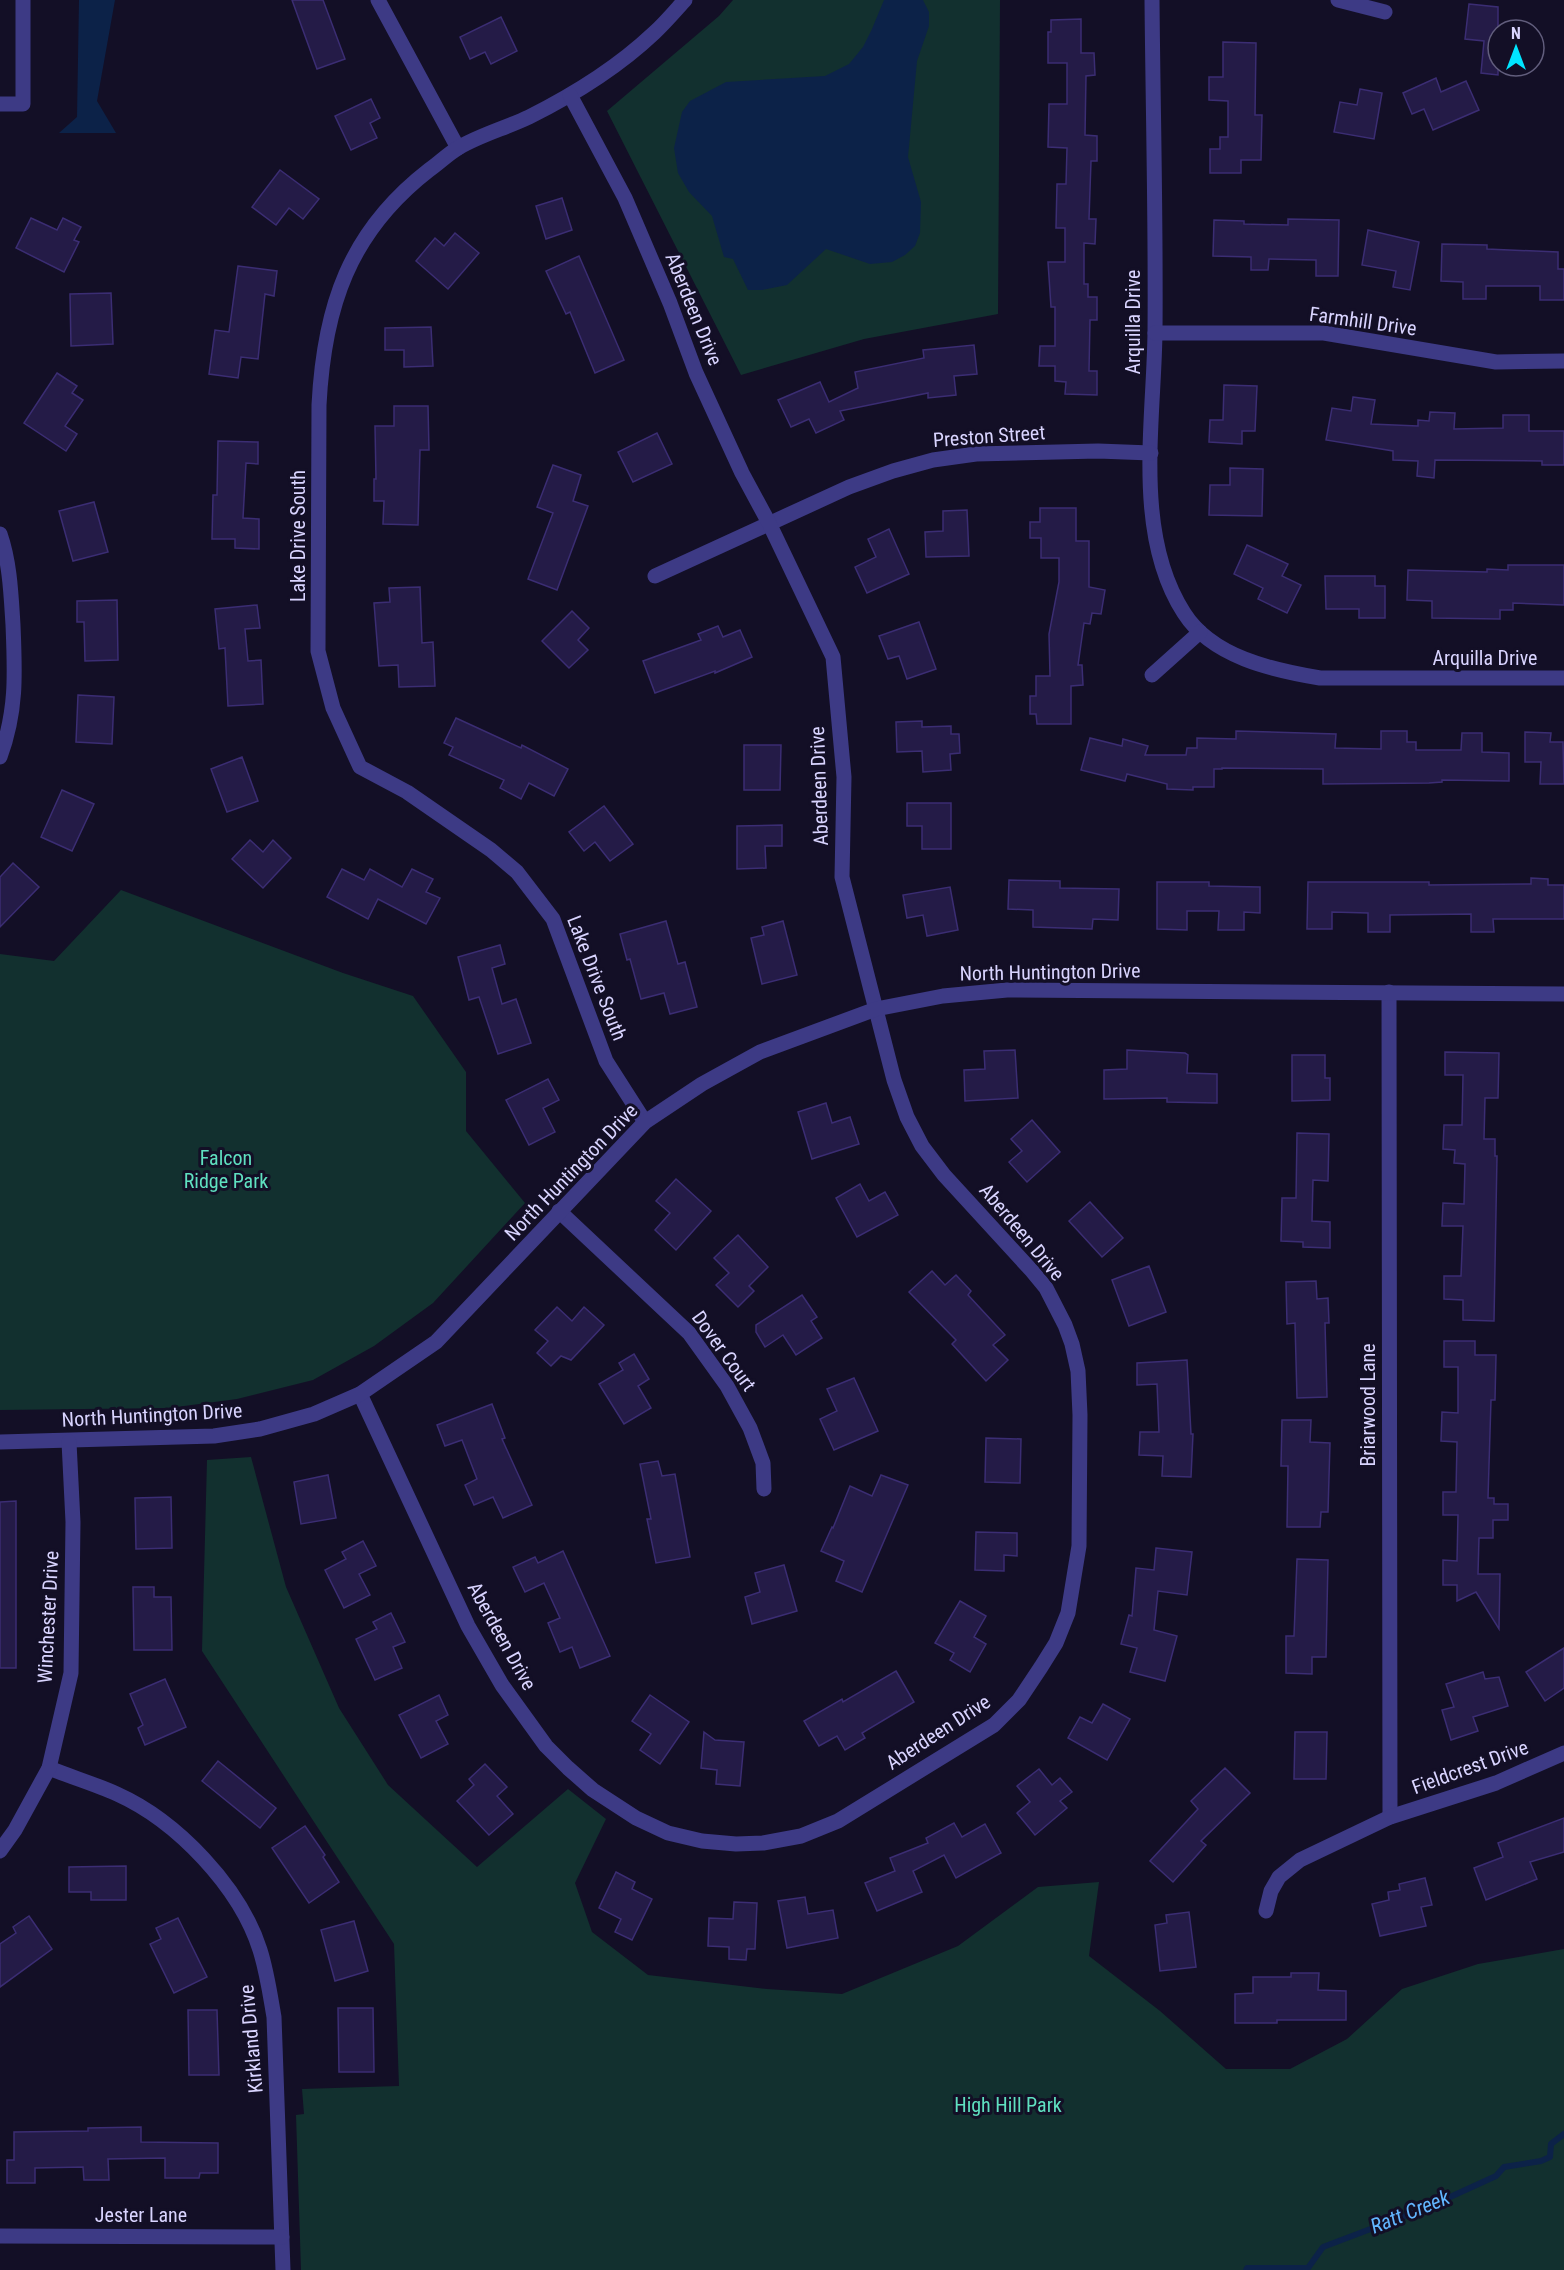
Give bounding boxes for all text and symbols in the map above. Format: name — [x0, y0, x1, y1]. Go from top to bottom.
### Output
north arrow — [1486, 18, 1546, 78]
text: N — [1511, 24, 1521, 43]
street label: Aberdeen Drive — [660, 249, 728, 369]
street label: Arquilla Drive — [1121, 270, 1145, 374]
street label: Farmhill Drive — [1308, 302, 1418, 340]
street label: Preston Street — [932, 420, 1046, 452]
street label: Lake Drive South — [286, 470, 310, 602]
street label: Arquilla Drive — [1433, 646, 1537, 670]
street label: Aberdeen Drive — [805, 726, 833, 846]
street label: Lake Drive South — [562, 912, 632, 1044]
street label: North Huntington Drive — [959, 958, 1141, 986]
street label: North Huntington Drive — [500, 1099, 642, 1245]
park label: Falcon Ridge Park — [184, 1146, 268, 1193]
street label: Aberdeen Drive — [974, 1179, 1070, 1285]
street label: Dover Court — [687, 1306, 761, 1396]
street label: Briarwood Lane — [1356, 1343, 1380, 1467]
street label: North Huntington Drive — [61, 1398, 243, 1432]
street label: Winchester Drive — [33, 1550, 63, 1684]
street label: Aberdeen Drive — [463, 1578, 541, 1694]
street label: Aberdeen Drive — [881, 1689, 995, 1775]
street label: Fieldcrest Drive — [1409, 1735, 1531, 1799]
street label: Kirkland Drive — [234, 1984, 268, 2094]
park label: High Hill Park — [954, 2093, 1062, 2117]
water label: Ratt Creek — [1367, 2185, 1454, 2239]
street label: Jester Lane — [95, 2203, 187, 2227]

